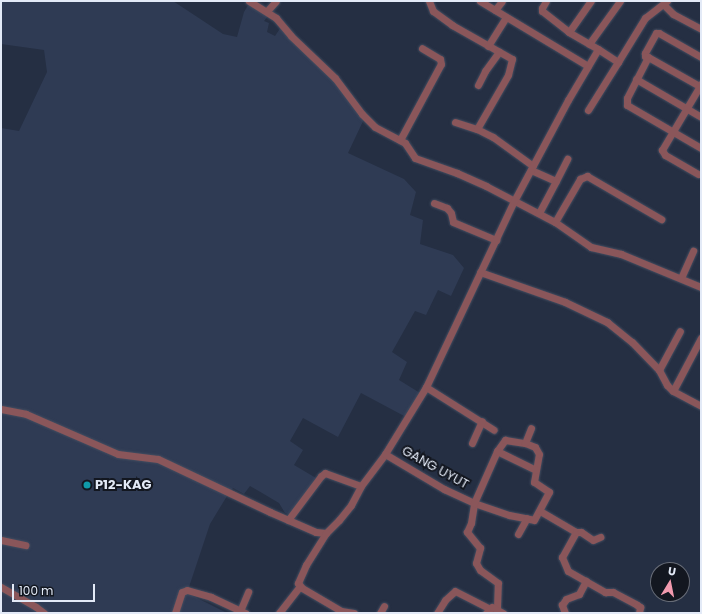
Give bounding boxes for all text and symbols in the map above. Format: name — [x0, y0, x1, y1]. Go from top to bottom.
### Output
street label: GANG UYUT — [399, 443, 471, 493]
place label: P12-KAG — [95, 477, 152, 493]
marker: P12-KAG — [82, 480, 92, 490]
north arrow — [650, 562, 690, 602]
text: U — [667, 563, 677, 580]
scale bar — [14, 576, 97, 602]
text: 100 m — [19, 582, 53, 599]

